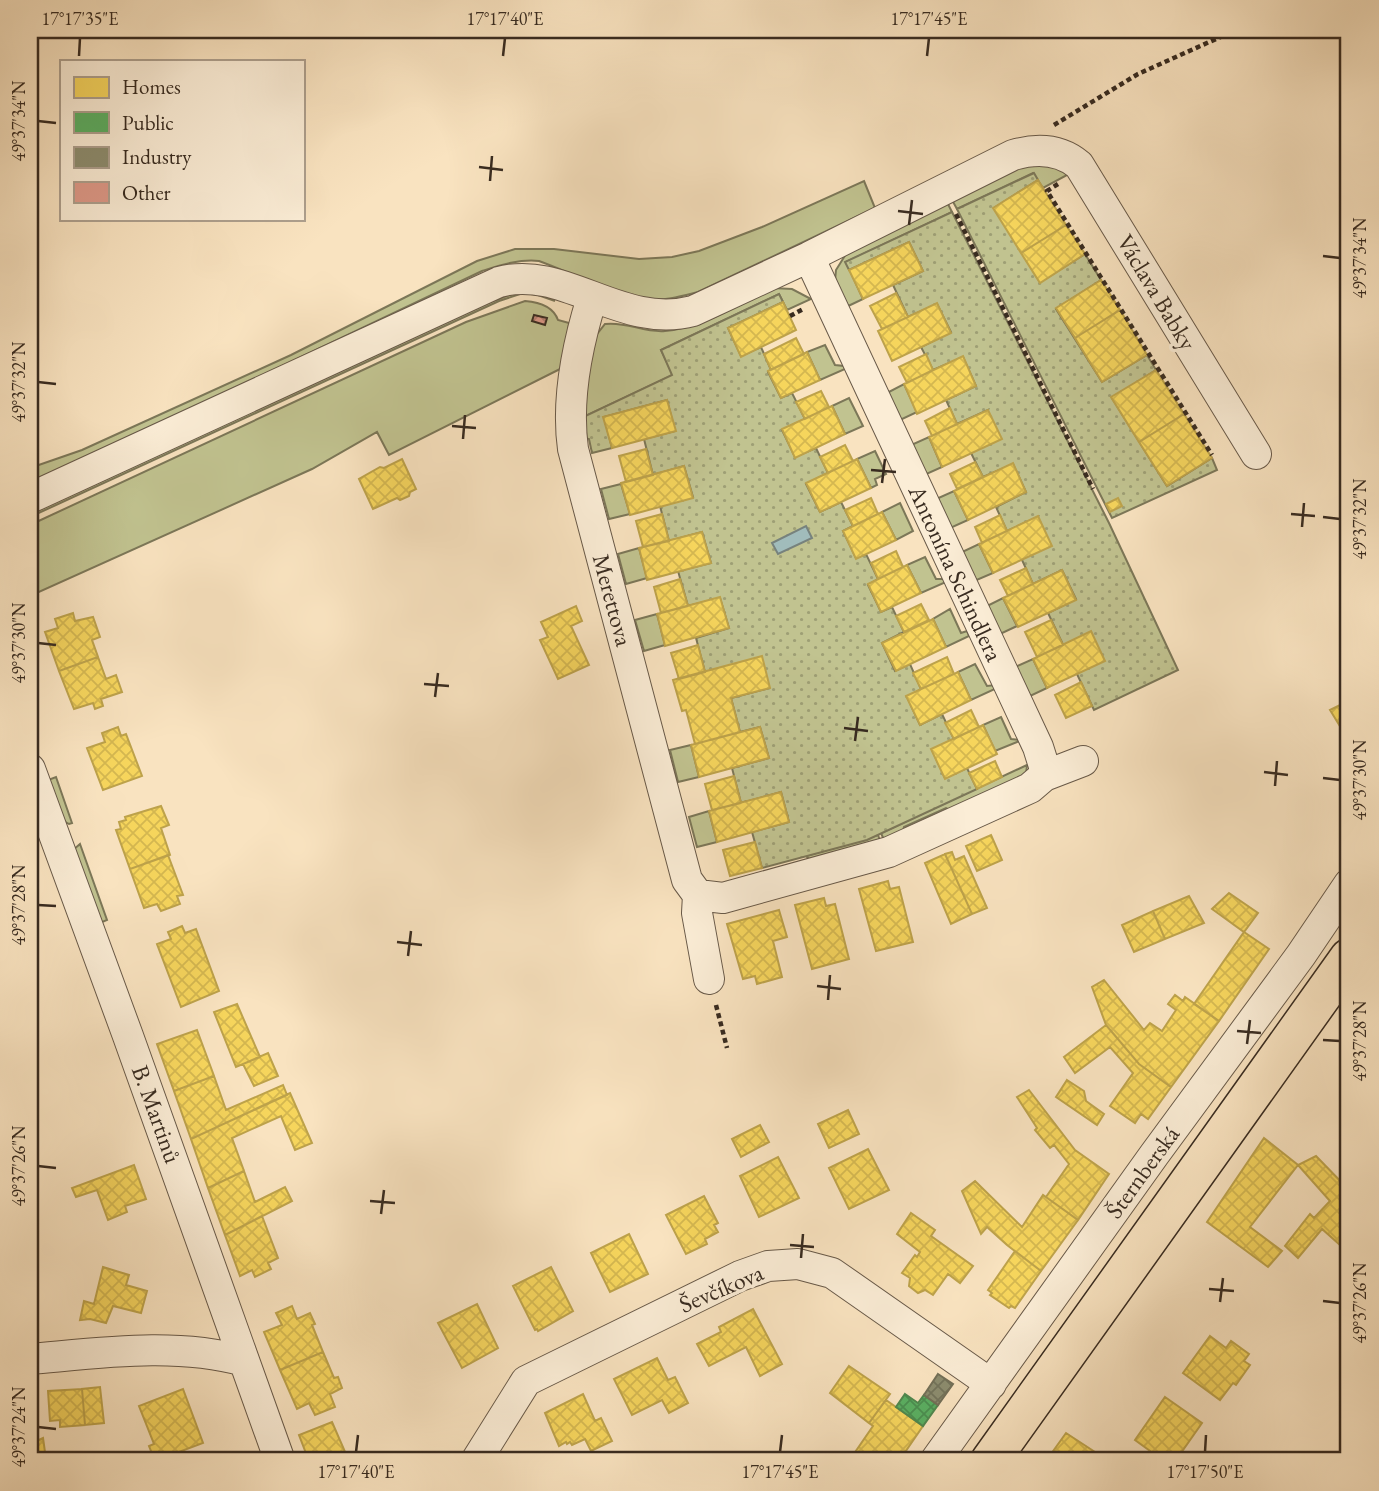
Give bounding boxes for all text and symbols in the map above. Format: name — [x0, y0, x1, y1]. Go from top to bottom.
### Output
text: 17°17'35"E — [42, 7, 118, 30]
text: 17°17'40"E — [467, 7, 543, 30]
text: 17°17'45"E — [891, 7, 967, 30]
legend — [60, 60, 304, 220]
text: Homes — [122, 73, 181, 100]
text: 49°37'34"N — [7, 80, 30, 161]
text: Public — [122, 109, 174, 136]
text: Industry — [122, 143, 192, 170]
text: Other — [122, 179, 171, 206]
text: 49°37'34"N — [1348, 217, 1371, 298]
street label: Václava Babky — [1110, 228, 1204, 356]
text: 49°37'32"N — [7, 341, 30, 422]
text: 49°37'32"N — [1348, 478, 1371, 559]
street label: Antonína Schindlera — [901, 479, 1011, 666]
street label: Merettova — [586, 550, 640, 650]
text: 49°37'30"N — [7, 602, 30, 683]
text: 49°37'30"N — [1348, 739, 1371, 820]
text: 49°37'28"N — [7, 864, 30, 945]
text: 49°37'28"N — [1348, 1000, 1371, 1081]
street label: B. Martinů — [125, 1061, 189, 1167]
street label: Šternberská — [1098, 1119, 1186, 1224]
text: 49°37'26"N — [7, 1125, 30, 1206]
street label: Ševčíkova — [674, 1256, 768, 1320]
text: 49°37'26"N — [1348, 1262, 1371, 1343]
text: 49°37'24"N — [7, 1386, 30, 1467]
text: 17°17'40"E — [318, 1460, 394, 1483]
text: 17°17'45"E — [742, 1460, 818, 1483]
text: 17°17'50"E — [1167, 1460, 1243, 1483]

